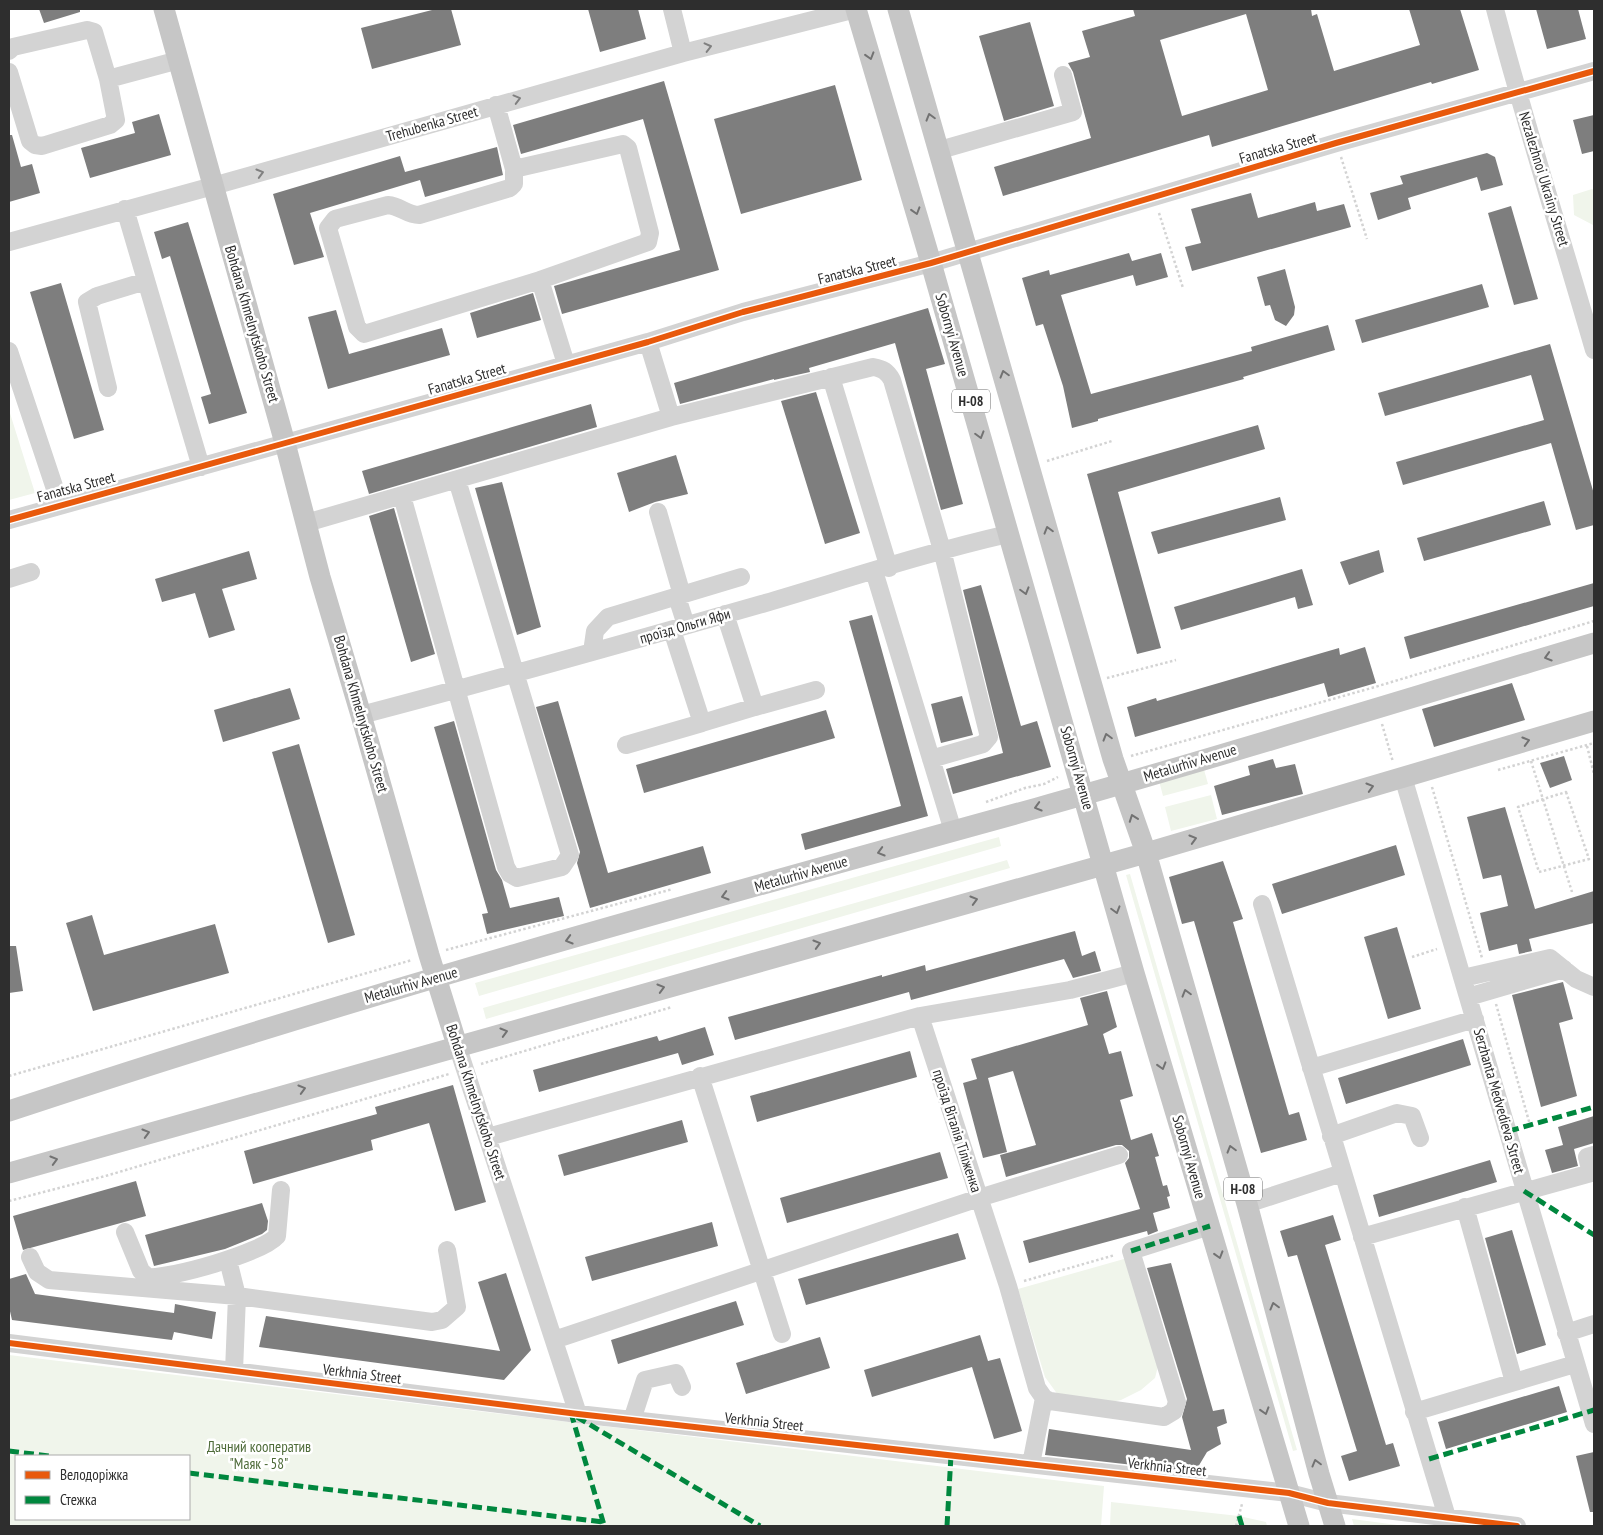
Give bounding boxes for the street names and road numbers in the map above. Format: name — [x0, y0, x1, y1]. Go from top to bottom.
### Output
street label: Trehubenka Street — [384, 101, 480, 146]
street label: Nezalezhnoi Ukrainy Street — [1515, 109, 1574, 248]
street label: Fanatska Street — [1237, 127, 1319, 168]
street label: Bohdana Khmelnytskoho Street — [221, 243, 284, 405]
street label: Fanatska Street — [816, 251, 898, 288]
street label: Sobornyi Avenue — [931, 291, 973, 379]
street label: Fanatska Street — [426, 358, 508, 399]
road number: Н-08 — [952, 390, 990, 412]
street label: Fanatska Street — [35, 467, 117, 506]
street label: проїзд Ольги Яфи — [637, 603, 732, 648]
street label: Bohdana Khmelnytskoho Street — [330, 633, 393, 795]
street label: Sobornyi Avenue — [1056, 724, 1098, 812]
street label: Metalurhiv Avenue — [1141, 739, 1239, 786]
street label: Metalurhiv Avenue — [752, 851, 850, 896]
street label: Metalurhiv Avenue — [362, 962, 460, 1007]
street label: Bohdana Khmelnytskoho Street — [442, 1022, 511, 1182]
street label: Serzhanta Medvedieva Street — [1470, 1026, 1529, 1176]
street label: проїзд Віталія Тіліженка — [929, 1067, 986, 1195]
street label: Sobornyi Avenue — [1168, 1113, 1210, 1201]
road number: Н-08 — [1224, 1178, 1262, 1200]
street label: Verkhnia Street — [321, 1359, 402, 1388]
street label: Verkhnia Street — [723, 1408, 804, 1435]
street label: Verkhnia Street — [1126, 1453, 1207, 1480]

